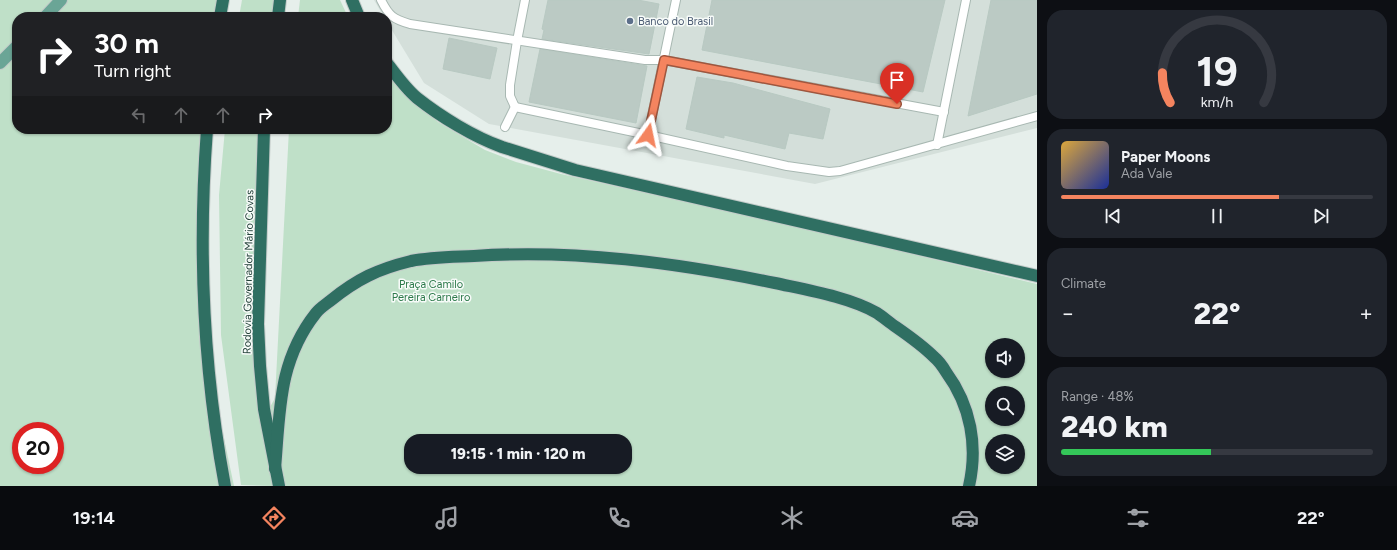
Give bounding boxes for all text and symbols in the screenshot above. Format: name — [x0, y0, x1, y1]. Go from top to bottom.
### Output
place label: Banco do Brasil — [638, 15, 713, 28]
marker: Banco do Brasil — [625, 16, 635, 26]
text: 30 m — [94, 26, 159, 60]
icon: right — [28, 28, 80, 80]
text: 19 — [1196, 45, 1238, 95]
text: Turn right — [94, 60, 171, 82]
pin — [880, 63, 914, 104]
icon: arrive — [886, 69, 908, 91]
text: km/h — [1201, 92, 1233, 110]
icon: left — [128, 104, 150, 126]
icon: ahead — [170, 104, 192, 126]
icon: ahead — [212, 104, 234, 126]
icon: right — [254, 104, 276, 126]
position arrow — [627, 114, 669, 156]
text: Paper Moons — [1121, 148, 1210, 166]
text: Ada Vale — [1121, 166, 1172, 181]
street label: Rodovia Governador Mário Covas — [241, 190, 256, 354]
icon: previous — [1102, 205, 1124, 227]
icon: pause — [1206, 205, 1228, 227]
icon: next — [1310, 205, 1332, 227]
text: Climate — [1061, 276, 1106, 291]
park label: Praça Camilo Pereira Carneiro — [392, 278, 470, 304]
text: 22° — [1194, 295, 1240, 332]
text: − — [1061, 300, 1075, 327]
text: + — [1359, 300, 1373, 327]
map controls — [985, 338, 1025, 474]
button: sound — [985, 338, 1025, 378]
button: search — [985, 386, 1025, 426]
text: Range · 48% — [1061, 389, 1134, 404]
text: 240 km — [1061, 408, 1168, 445]
speed limit sign: 20 — [12, 422, 64, 474]
button: layers — [985, 434, 1025, 474]
text: 19:15 · 1 min · 120 m — [451, 445, 585, 463]
icon: directions — [260, 504, 288, 532]
icon: music — [433, 504, 461, 532]
icon: phone — [605, 504, 633, 532]
icon: climate — [778, 504, 806, 532]
icon: car — [951, 504, 979, 532]
icon: filters — [1124, 504, 1152, 532]
text: 19:14 — [72, 507, 115, 529]
text: 22° — [1297, 507, 1325, 529]

